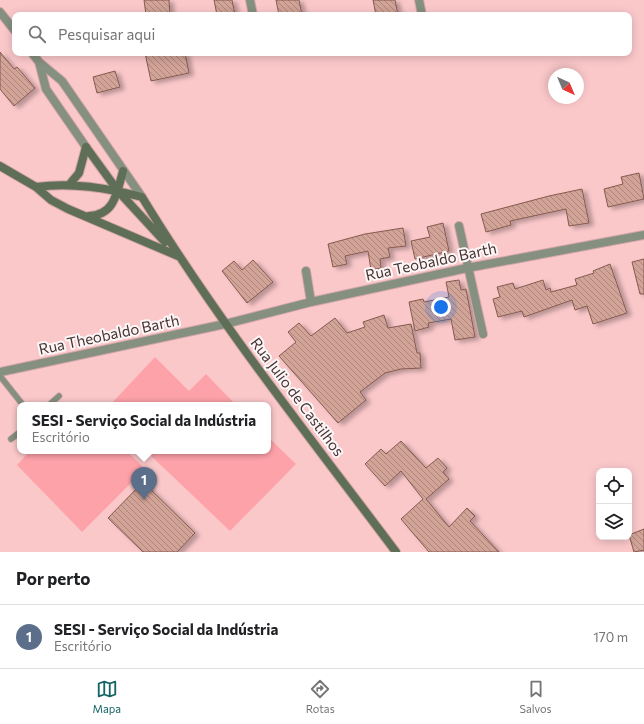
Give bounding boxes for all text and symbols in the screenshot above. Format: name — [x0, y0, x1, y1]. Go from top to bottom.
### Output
search box — [12, 12, 632, 56]
icon: search — [26, 23, 48, 45]
text: Pesquisar aqui — [58, 25, 155, 43]
north arrow — [548, 68, 584, 104]
street label: Rua Teobaldo Barth — [364, 238, 498, 284]
your location — [431, 297, 451, 317]
street label: Rua Theobaldo Barth — [37, 310, 181, 358]
street label: Rua Julio de Castilhos — [247, 334, 348, 459]
popup — [17, 402, 271, 454]
text: SESI - Serviço Social da Indústria — [32, 411, 256, 429]
text: Escritório — [32, 429, 90, 445]
pin: 1 — [131, 467, 157, 500]
map controls — [596, 468, 632, 540]
button: locate — [596, 468, 632, 504]
button: layers — [596, 504, 632, 540]
text: Por perto — [16, 568, 91, 589]
text: SESI - Serviço Social da Indústria — [54, 620, 278, 638]
text: 1 — [26, 629, 32, 645]
text: 170 m — [593, 629, 628, 645]
text: Escritório — [54, 638, 112, 654]
tab: Mapa — [92, 678, 121, 715]
tab: Rotas — [306, 678, 335, 715]
tab: Salvos — [520, 678, 552, 715]

